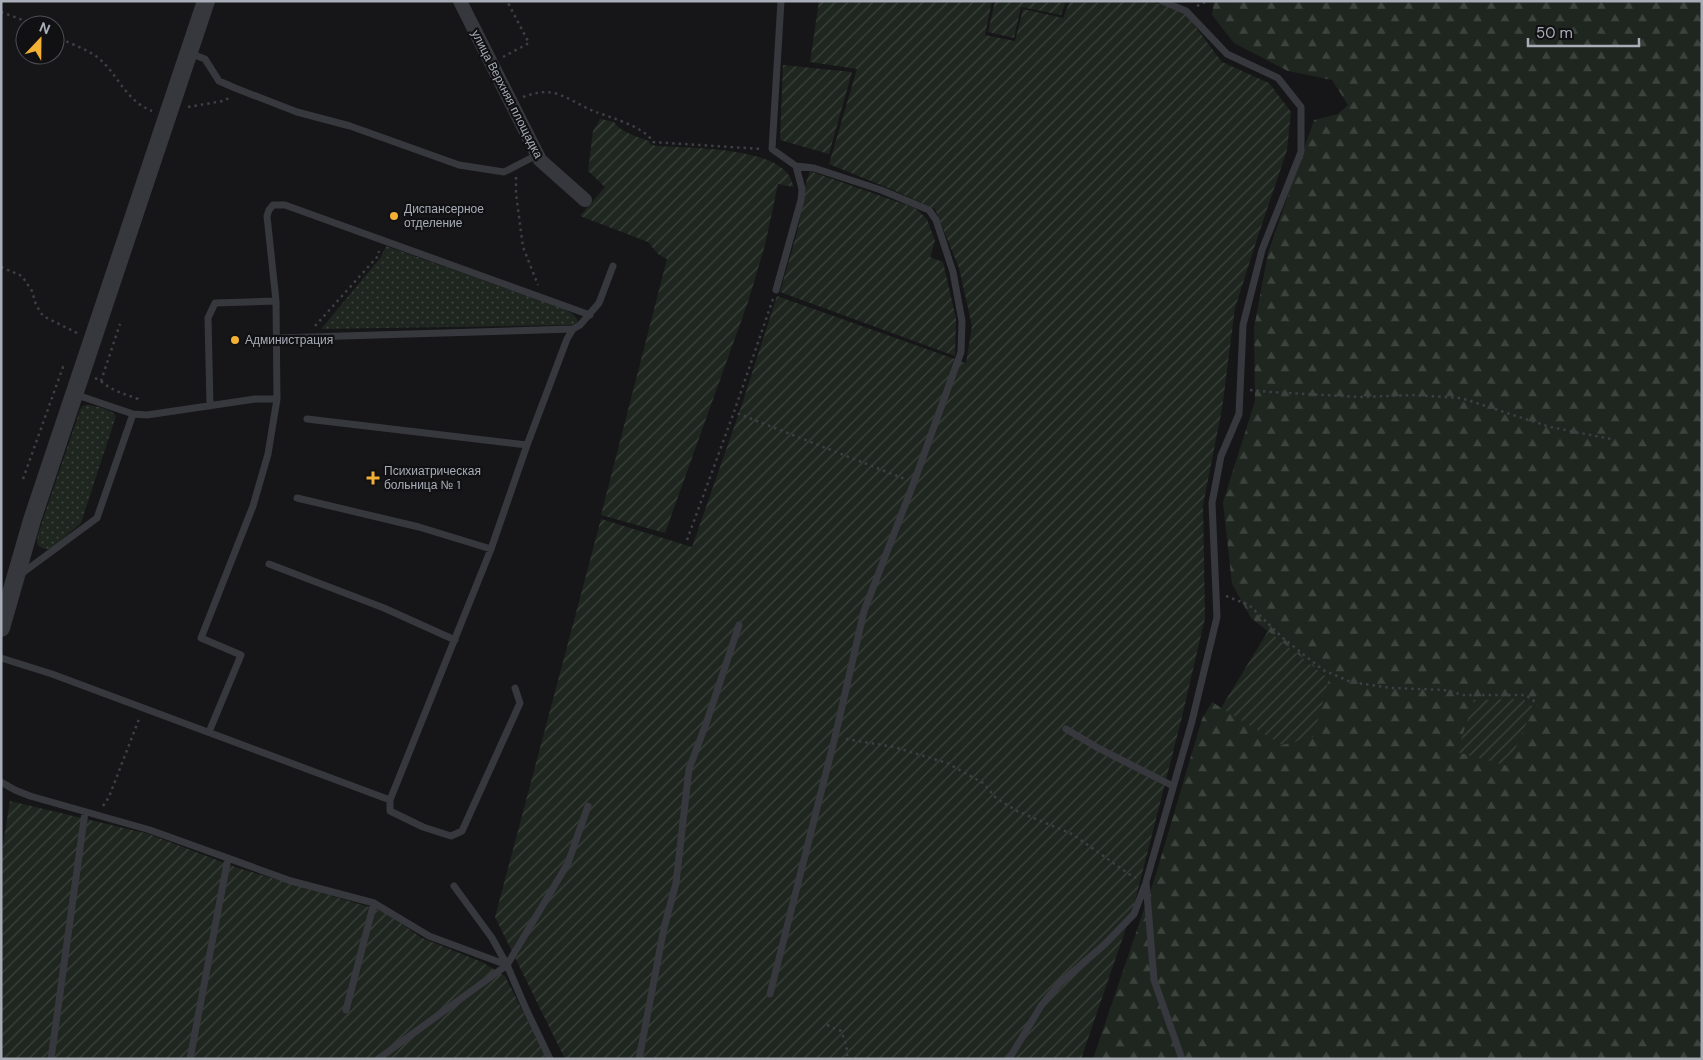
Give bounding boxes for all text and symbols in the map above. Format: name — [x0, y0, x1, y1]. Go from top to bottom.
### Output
north arrow — [15, 15, 65, 65]
scale bar — [1528, 15, 1639, 47]
text: N — [37, 18, 53, 38]
text: 50 m — [1536, 23, 1573, 43]
street label: улица Верхняя площадка — [468, 27, 547, 161]
place label: Диспансерное отделение — [404, 201, 484, 231]
marker: Диспансерное отделение — [388, 210, 400, 222]
place label: Администрация — [245, 332, 333, 348]
marker: Администрация — [229, 334, 241, 346]
place label: Психиатрическая больница № 1 — [384, 463, 481, 493]
marker: Психиатрическая больница № 1 — [366, 471, 380, 485]

